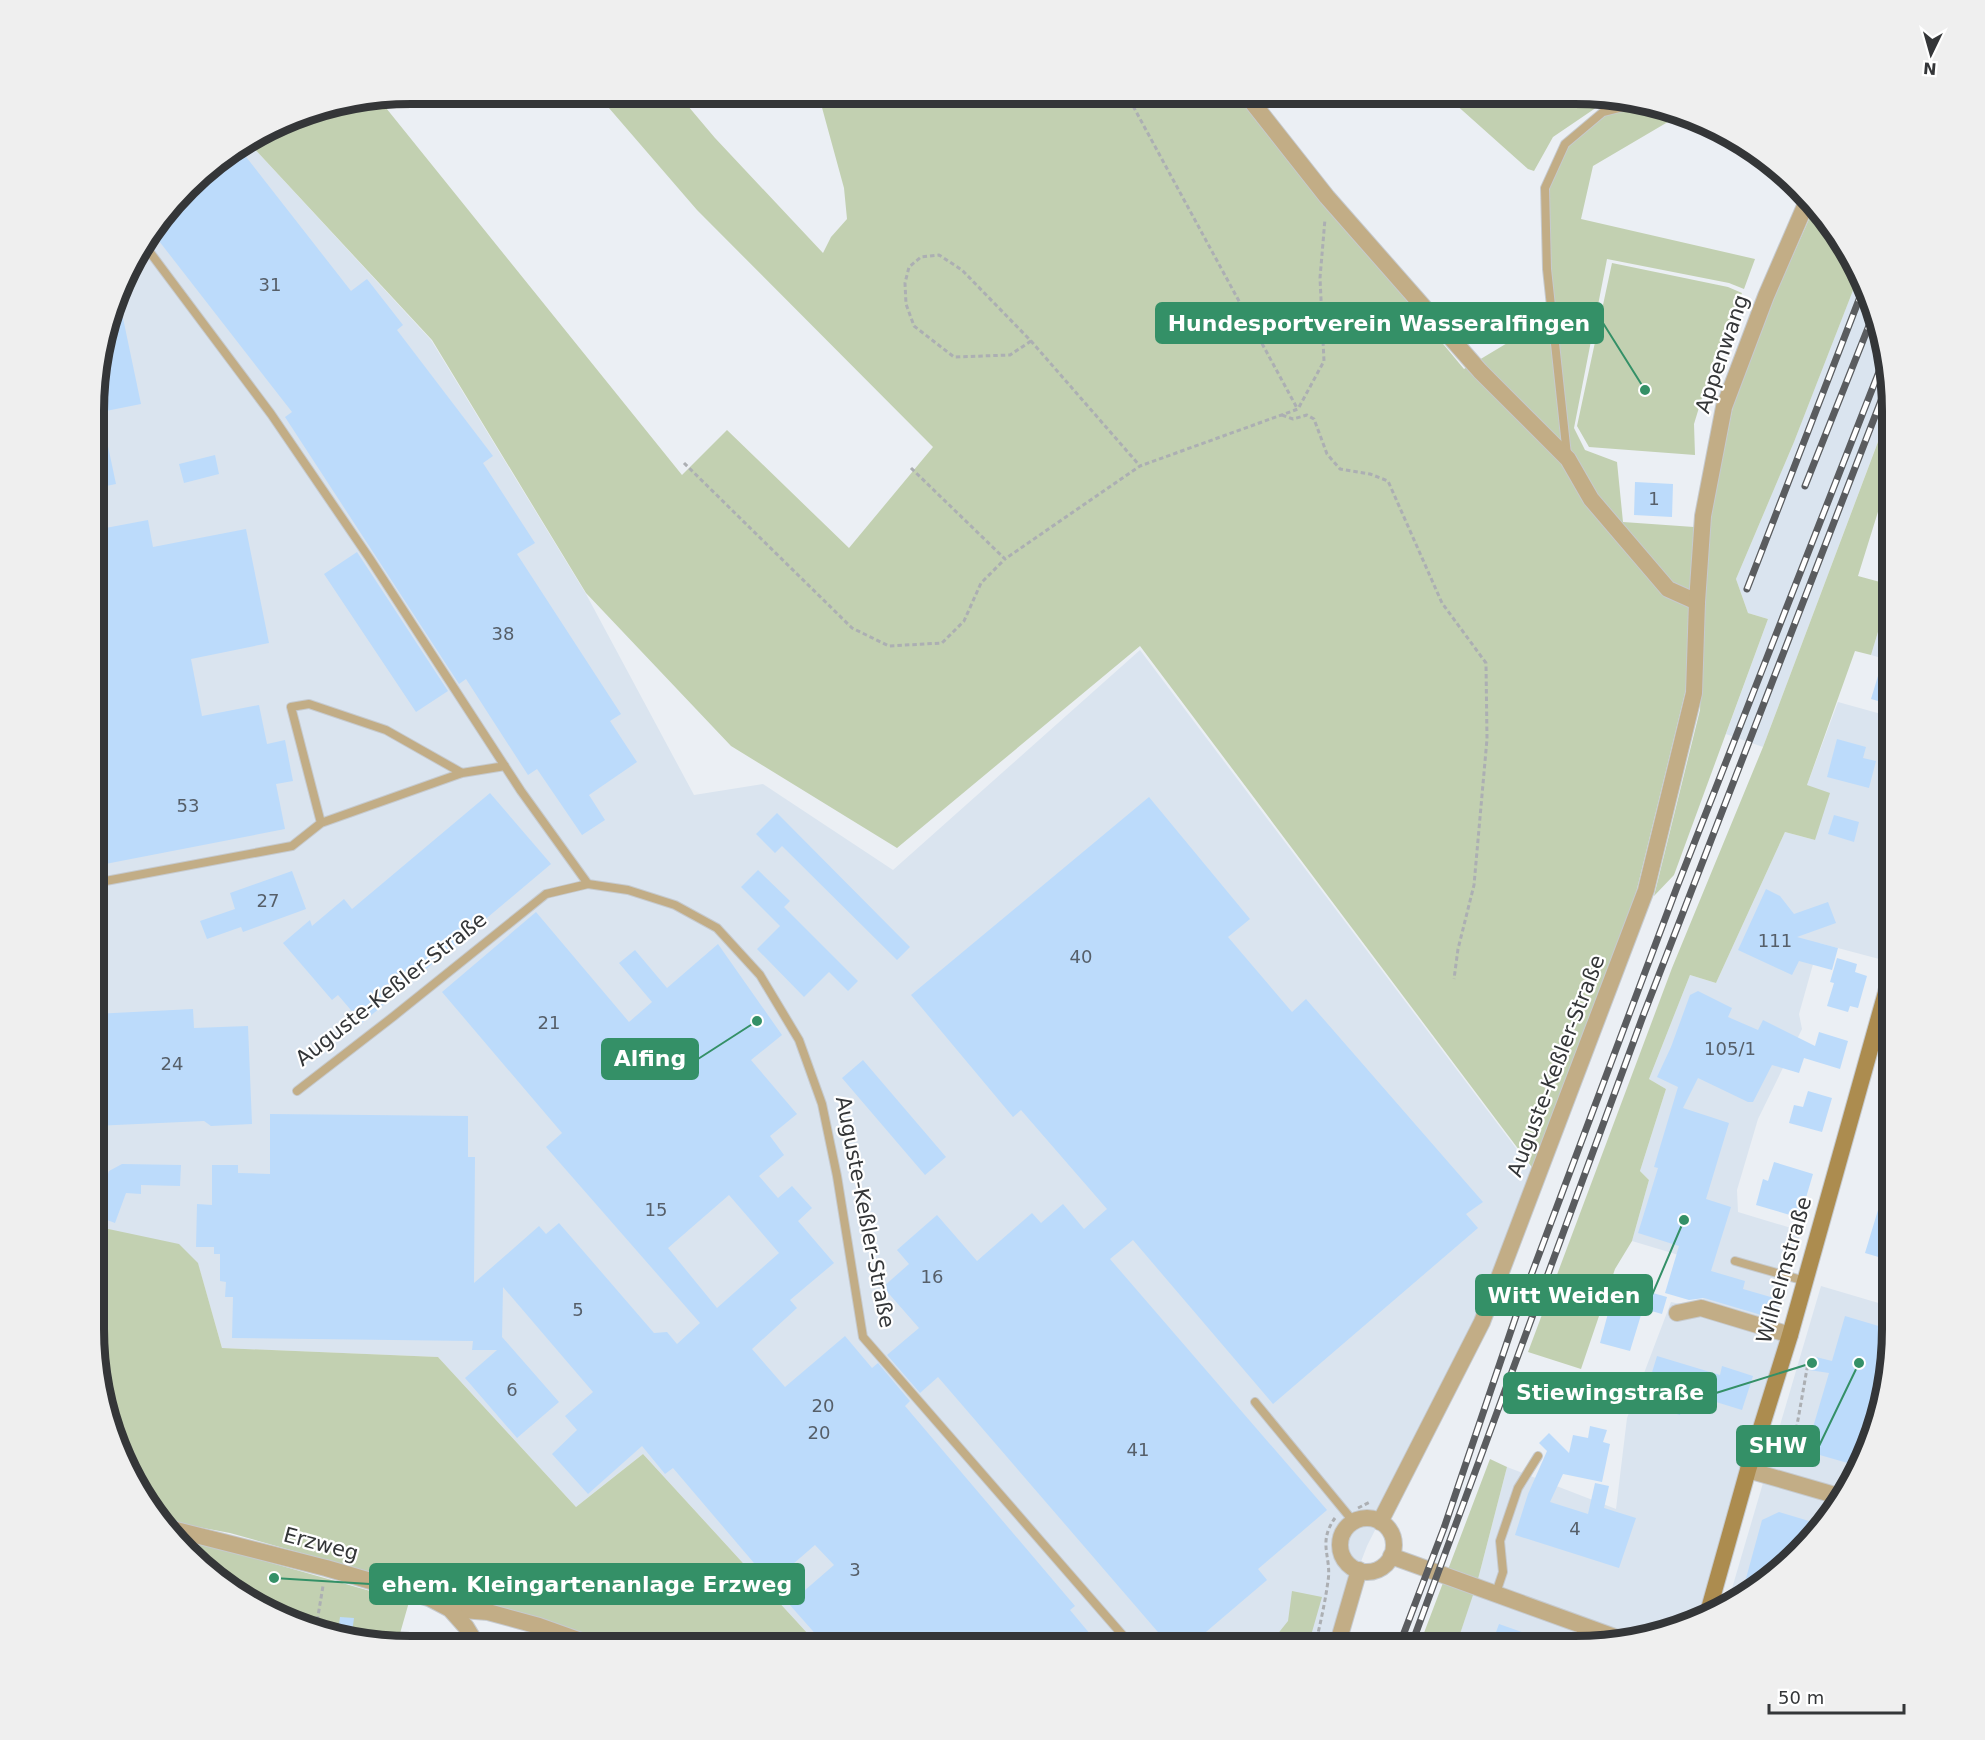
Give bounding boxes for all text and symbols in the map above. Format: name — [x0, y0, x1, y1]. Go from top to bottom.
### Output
north arrow — [1901, 24, 1961, 84]
text: N — [1922, 58, 1937, 78]
house number: 31 — [259, 274, 281, 295]
street label: Appenwang — [1690, 291, 1754, 417]
callout: Hundesportverein Wasseralfingen — [1156, 303, 1603, 343]
text: Hundesportverein Wasseralfingen — [1168, 311, 1590, 336]
house number: 1 — [1648, 488, 1660, 509]
house number: 38 — [492, 623, 514, 644]
house number: 53 — [177, 795, 199, 816]
house number: 27 — [257, 890, 279, 911]
street label: Auguste-Keßler-Straße — [291, 907, 491, 1071]
house number: 111 — [1758, 930, 1792, 951]
house number: 40 — [1070, 946, 1092, 967]
street label: Auguste-Keßler-Straße — [1503, 952, 1609, 1180]
house number: 21 — [538, 1012, 560, 1033]
house number: 105/1 — [1704, 1038, 1756, 1059]
callout: Alfing — [602, 1039, 698, 1079]
text: Alfing — [614, 1046, 686, 1071]
house number: 24 — [161, 1053, 183, 1074]
street label: Auguste-Keßler-Straße — [831, 1094, 899, 1330]
street label: Wilhelmstraße — [1752, 1194, 1816, 1346]
house number: 15 — [645, 1199, 667, 1220]
house number: 16 — [921, 1266, 943, 1287]
callout: Witt Weiden — [1476, 1275, 1652, 1315]
text: Witt Weiden — [1488, 1283, 1640, 1308]
house number: 5 — [572, 1299, 584, 1320]
callout: Stiewingstraße — [1504, 1373, 1716, 1413]
house number: 6 — [506, 1379, 518, 1400]
text: Stiewingstraße — [1516, 1380, 1704, 1405]
house number: 20 — [812, 1395, 834, 1416]
house number: 20 — [808, 1422, 830, 1443]
callout: SHW — [1737, 1426, 1819, 1466]
text: SHW — [1749, 1433, 1807, 1458]
house number: 41 — [1127, 1439, 1149, 1460]
house number: 4 — [1569, 1518, 1581, 1539]
street label: Erzweg — [281, 1523, 361, 1565]
house number: 3 — [849, 1559, 861, 1580]
callout: ehem. Kleingartenanlage Erzweg — [370, 1564, 804, 1604]
text: ehem. Kleingartenanlage Erzweg — [382, 1572, 792, 1597]
scale bar — [1769, 1677, 1904, 1715]
text: 50 m — [1778, 1687, 1824, 1708]

